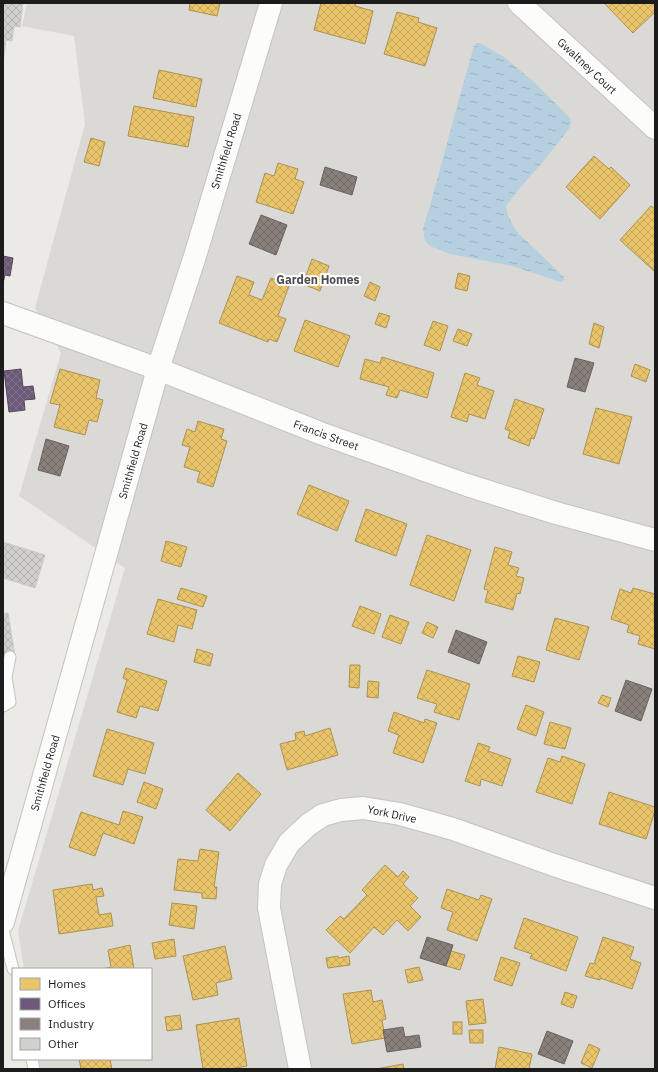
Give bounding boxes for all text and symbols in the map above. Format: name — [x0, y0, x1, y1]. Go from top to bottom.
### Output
street label: Gwaltney Court — [554, 35, 620, 97]
street label: Smithfield Road — [208, 111, 244, 191]
district label: Garden Homes — [276, 272, 360, 287]
street label: Francis Street — [291, 417, 361, 453]
street label: Smithfield Road — [115, 421, 151, 501]
street label: Smithfield Road — [27, 733, 63, 813]
street label: York Drive — [366, 802, 418, 826]
legend — [12, 968, 152, 1060]
text: Homes — [48, 976, 86, 991]
text: Offices — [48, 996, 86, 1011]
text: Industry — [48, 1016, 94, 1031]
text: Other — [48, 1036, 79, 1051]

